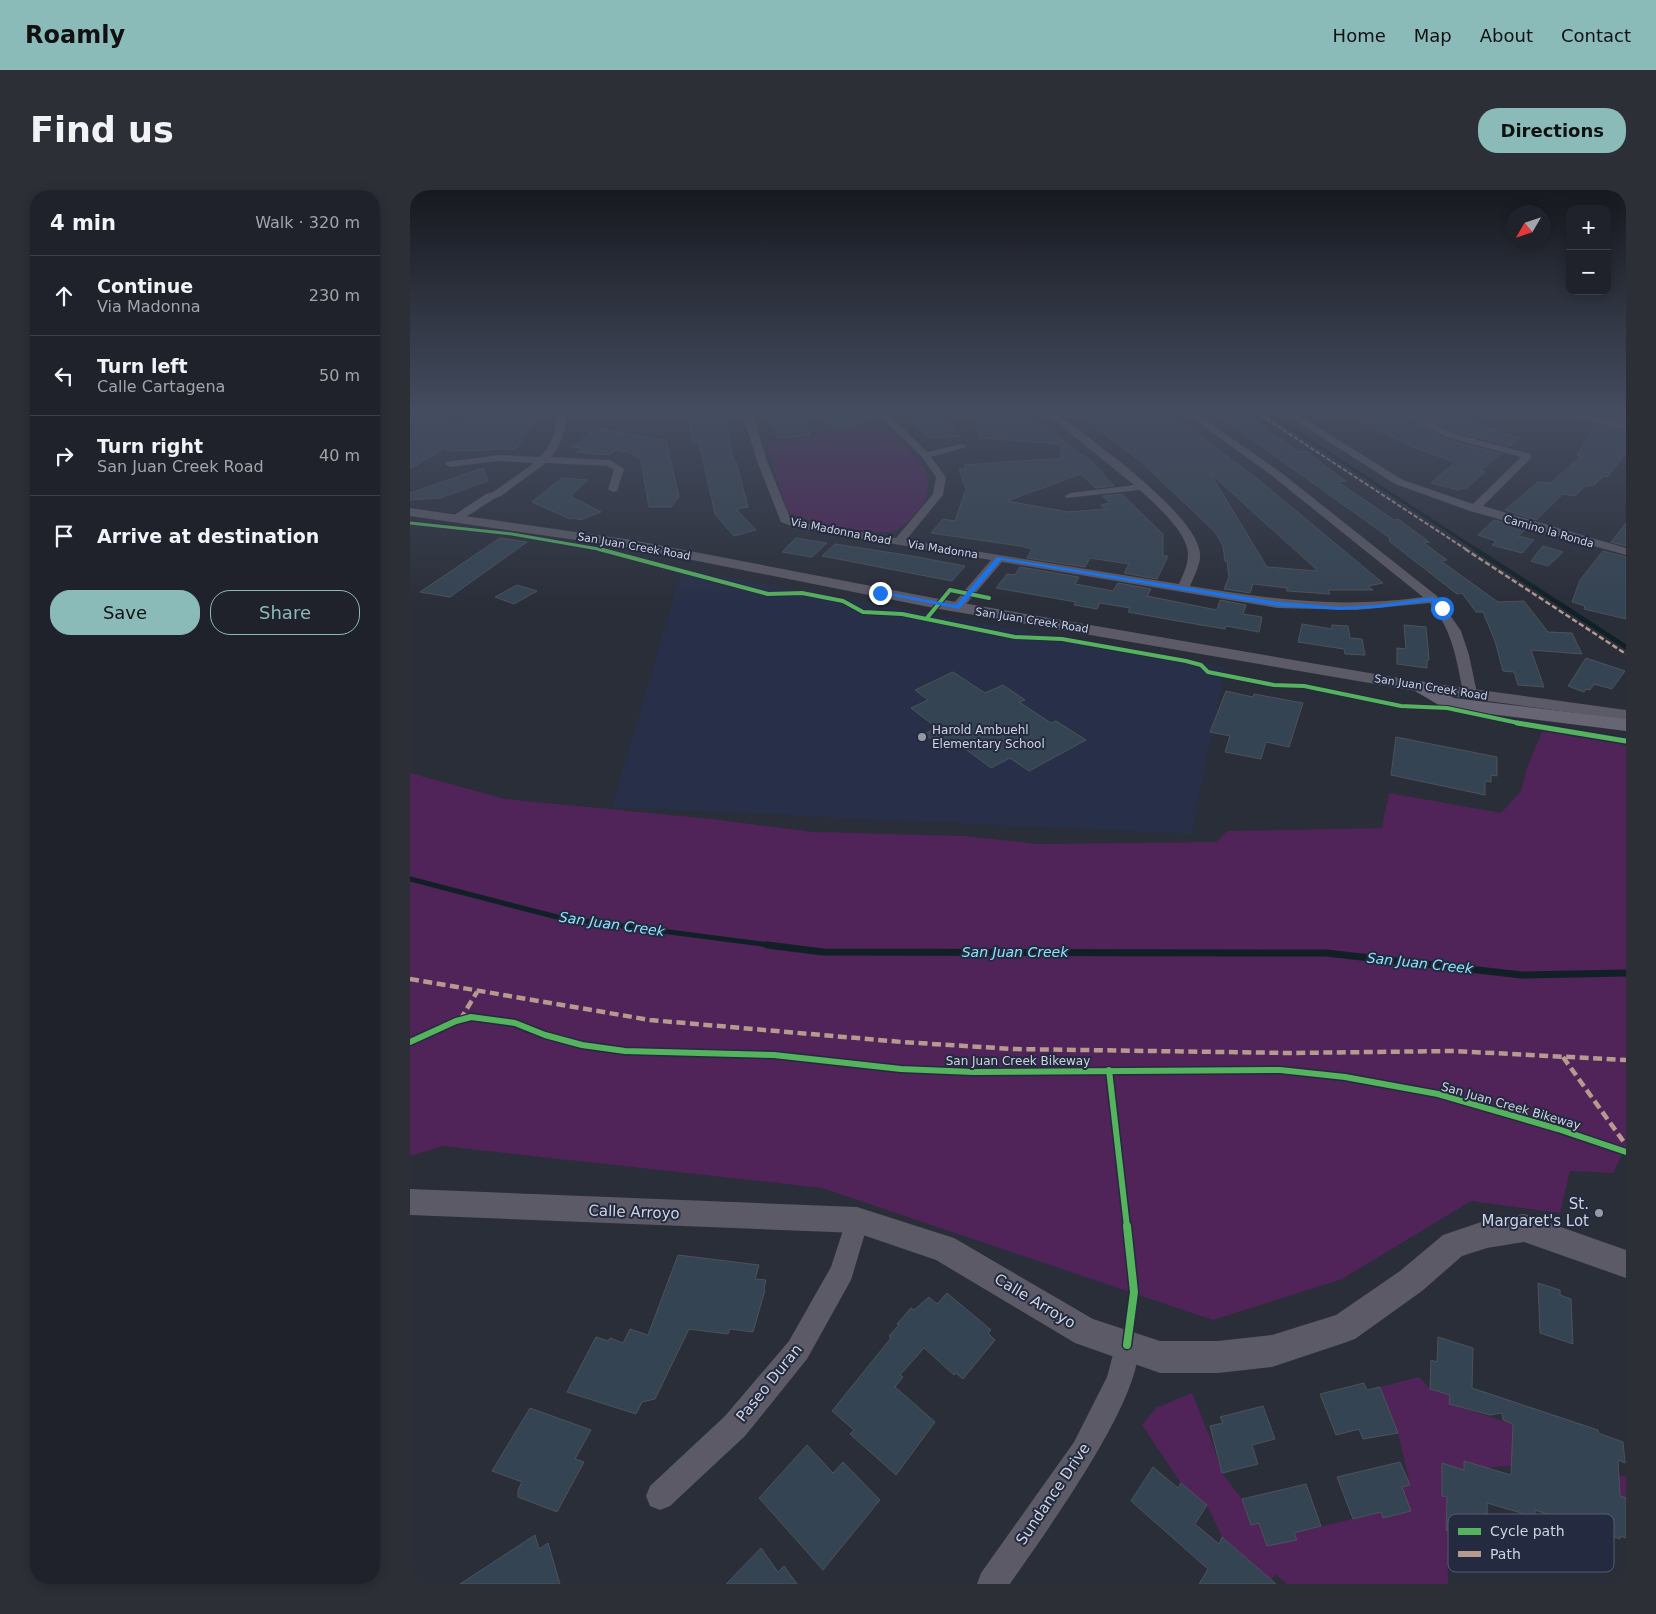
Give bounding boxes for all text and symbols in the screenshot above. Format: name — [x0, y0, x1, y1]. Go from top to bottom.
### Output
text: Roamly — [25, 21, 125, 49]
text: Home — [1333, 25, 1386, 46]
text: Map — [1414, 25, 1452, 46]
text: About — [1480, 25, 1533, 46]
text: Contact — [1561, 25, 1631, 46]
button: Directions — [1478, 108, 1626, 153]
text: Find us — [30, 110, 174, 150]
north arrow — [1506, 205, 1551, 250]
map controls — [1566, 205, 1611, 295]
button: + — [1566, 205, 1611, 250]
text: 4 min — [50, 211, 116, 235]
text: Walk · 320 m — [255, 213, 360, 232]
button: − — [1566, 250, 1611, 295]
text: Continue — [97, 275, 193, 297]
icon: ahead — [50, 282, 78, 310]
text: 230 m — [309, 286, 360, 305]
text: Via Madonna — [97, 297, 201, 316]
text: Turn left — [97, 355, 188, 377]
icon: left — [50, 362, 78, 390]
text: 50 m — [319, 366, 360, 385]
text: Calle Cartagena — [97, 377, 225, 396]
text: Turn right — [97, 435, 203, 457]
icon: right — [50, 442, 78, 470]
text: 40 m — [319, 446, 360, 465]
text: San Juan Creek Road — [97, 457, 264, 476]
street label: Camino la Ronda — [1502, 512, 1595, 551]
street label: Via Madonna Road — [789, 515, 892, 548]
icon: arrive — [50, 522, 78, 550]
text: Arrive at destination — [97, 525, 319, 547]
street label: San Juan Creek Road — [576, 530, 691, 563]
street label: Via Madonna — [907, 538, 979, 561]
route end — [869, 582, 892, 605]
button: Save — [50, 590, 200, 635]
button: Share — [210, 590, 360, 635]
route start — [1431, 597, 1454, 620]
street label: San Juan Creek Road — [974, 605, 1090, 636]
street label: San Juan Creek Road — [1373, 672, 1489, 703]
place label: Harold Ambuehl Elementary School — [932, 723, 1045, 751]
marker: Harold Ambuehl Elementary School — [916, 731, 928, 743]
water label: San Juan Creek — [558, 909, 667, 939]
water label: San Juan Creek — [962, 944, 1069, 960]
water label: San Juan Creek — [1366, 949, 1475, 977]
street label: San Juan Creek Bikeway — [946, 1054, 1090, 1068]
street label: San Juan Creek Bikeway — [1440, 1079, 1582, 1133]
place label: St. Margaret's Lot — [1481, 1195, 1589, 1230]
street label: Calle Arroyo — [588, 1201, 680, 1223]
marker: St. Margaret's Lot — [1593, 1207, 1605, 1219]
street label: Calle Arroyo — [991, 1270, 1079, 1332]
street label: Paseo Duran — [732, 1341, 806, 1425]
street label: Sundance Drive — [1012, 1440, 1094, 1548]
legend — [1448, 1514, 1614, 1572]
text: Cycle path — [1490, 1523, 1565, 1539]
text: Path — [1490, 1546, 1521, 1562]

